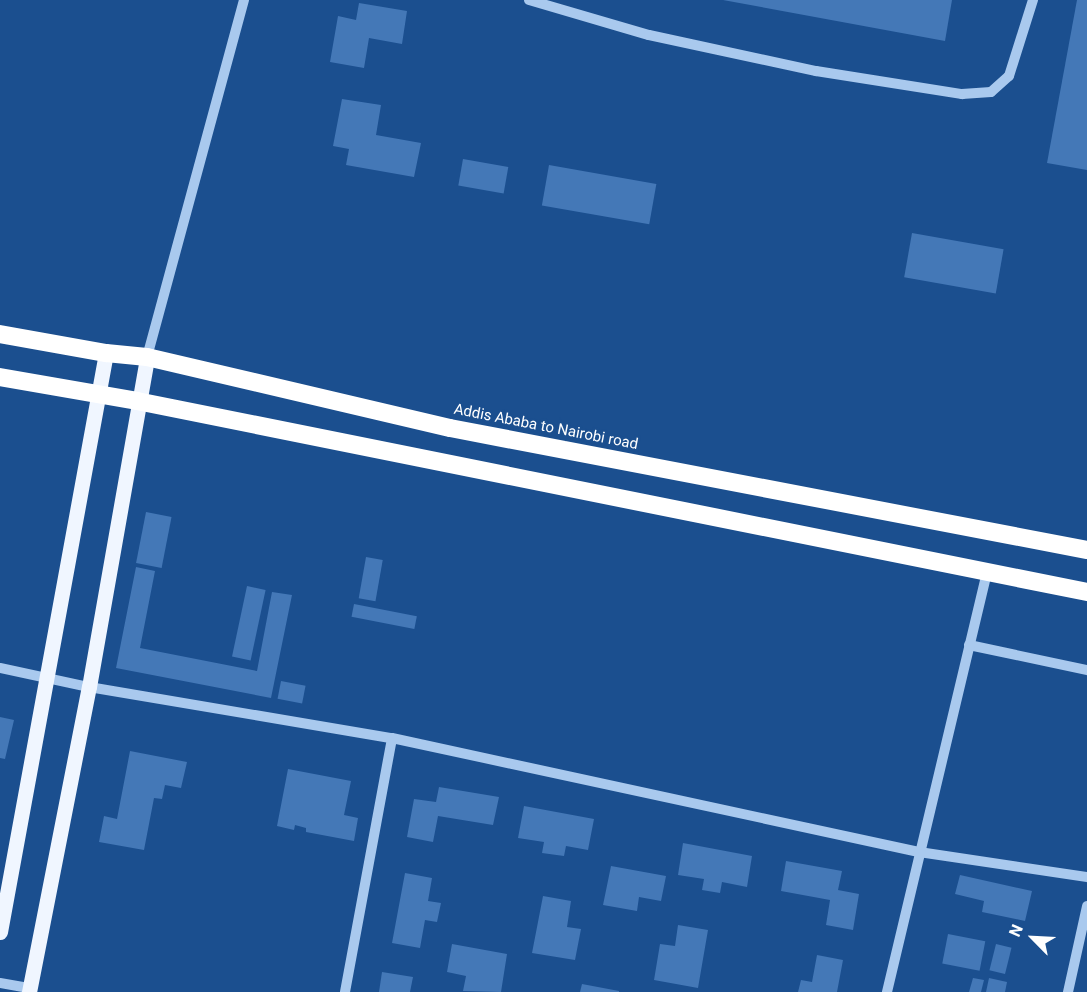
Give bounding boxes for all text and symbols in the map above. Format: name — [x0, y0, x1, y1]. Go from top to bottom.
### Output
street label: Addis Ababa to Nairobi road — [452, 400, 640, 454]
north arrow — [1003, 908, 1063, 968]
text: N — [1005, 921, 1027, 940]

